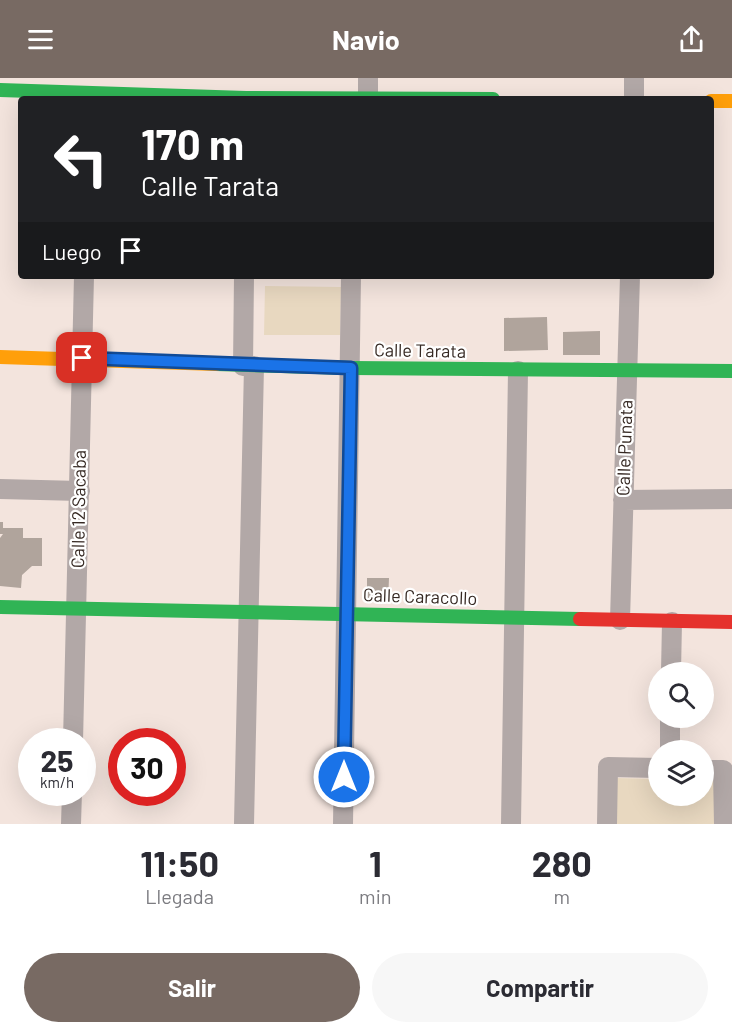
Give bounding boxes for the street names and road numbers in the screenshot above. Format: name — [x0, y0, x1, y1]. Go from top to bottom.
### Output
street label: Calle Tarata — [374, 338, 466, 362]
street label: Calle Punata — [611, 399, 637, 496]
street label: Calle 12 Sacaba — [66, 450, 90, 568]
street label: Calle Caracollo — [362, 583, 478, 609]

